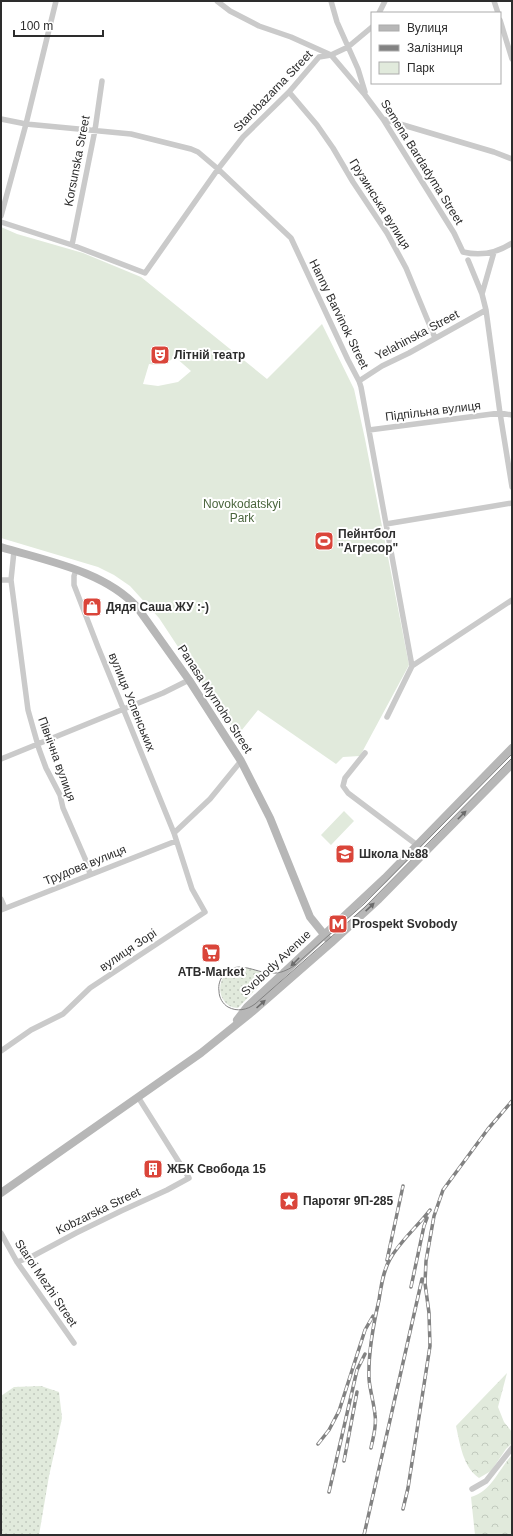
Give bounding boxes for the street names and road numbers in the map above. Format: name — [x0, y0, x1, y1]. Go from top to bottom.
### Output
street label: Starobazarna Street — [231, 47, 316, 134]
street label: Semena Bardadyma Street — [378, 97, 467, 228]
street label: Korsunska Street — [61, 114, 93, 208]
street label: Грузинська вулиця — [347, 156, 413, 252]
street label: Hanny Barvinok Street — [306, 257, 372, 372]
street label: Yelahinska Street — [373, 307, 462, 363]
street label: Підпільна вулиця — [384, 398, 482, 424]
street label: Panasa Myrnoho Street — [175, 642, 256, 756]
street label: вулиця Успенських — [106, 651, 158, 753]
street label: Північна вулиця — [35, 715, 79, 803]
street label: Трудова вулиця — [42, 842, 128, 888]
street label: вулиця Зорі — [97, 926, 159, 974]
street label: Svobody Avenue — [238, 927, 314, 999]
street label: Kobzarska Street — [54, 1184, 143, 1237]
street label: Staroi Mezhi Street — [12, 1237, 81, 1330]

